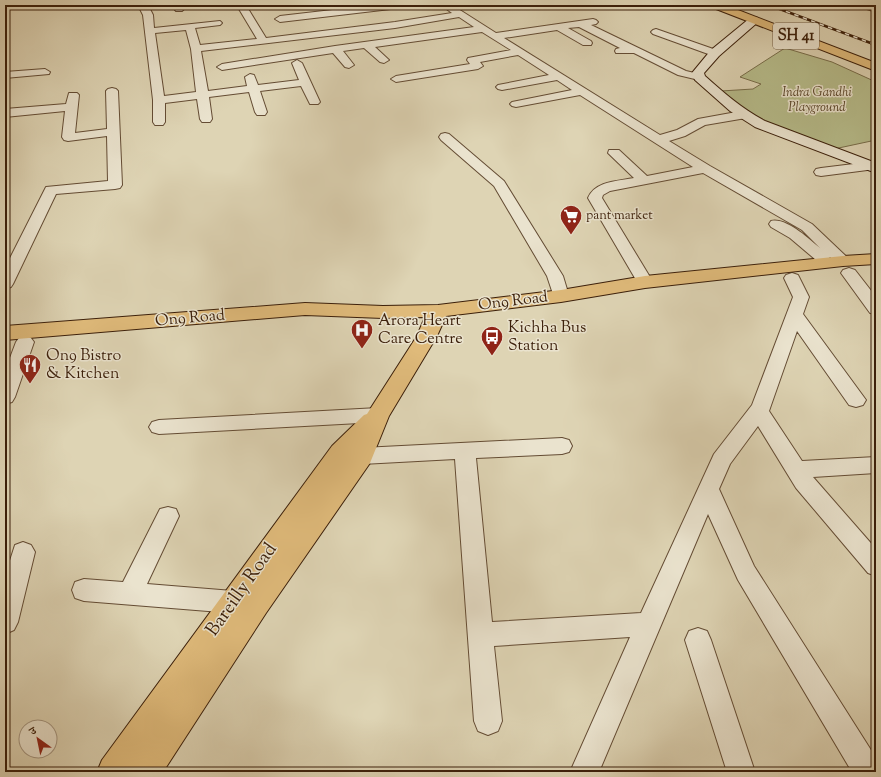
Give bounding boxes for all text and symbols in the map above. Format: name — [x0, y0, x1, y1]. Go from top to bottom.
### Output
road number: SH 41 — [773, 23, 819, 49]
park label: Indra Gandhi Playground — [782, 84, 852, 117]
supermarket icon: pant market — [558, 203, 584, 236]
place label: pant market — [586, 207, 653, 225]
street label: On9 Road — [477, 286, 549, 318]
street label: On9 Road — [154, 304, 226, 334]
place label: Arora Heart Care Centre — [378, 310, 463, 351]
hospital icon: Arora Heart Care Centre — [349, 317, 375, 350]
place label: Kichha Bus Station — [508, 317, 586, 358]
bus stop icon: Kichha Bus Station — [479, 324, 505, 357]
place label: On9 Bistro & Kitchen — [46, 345, 122, 386]
restaurant icon: On9 Bistro & Kitchen — [17, 352, 43, 385]
street label: Bareilly Road — [200, 538, 284, 642]
north arrow — [18, 719, 58, 759]
text: उ — [26, 722, 41, 740]

